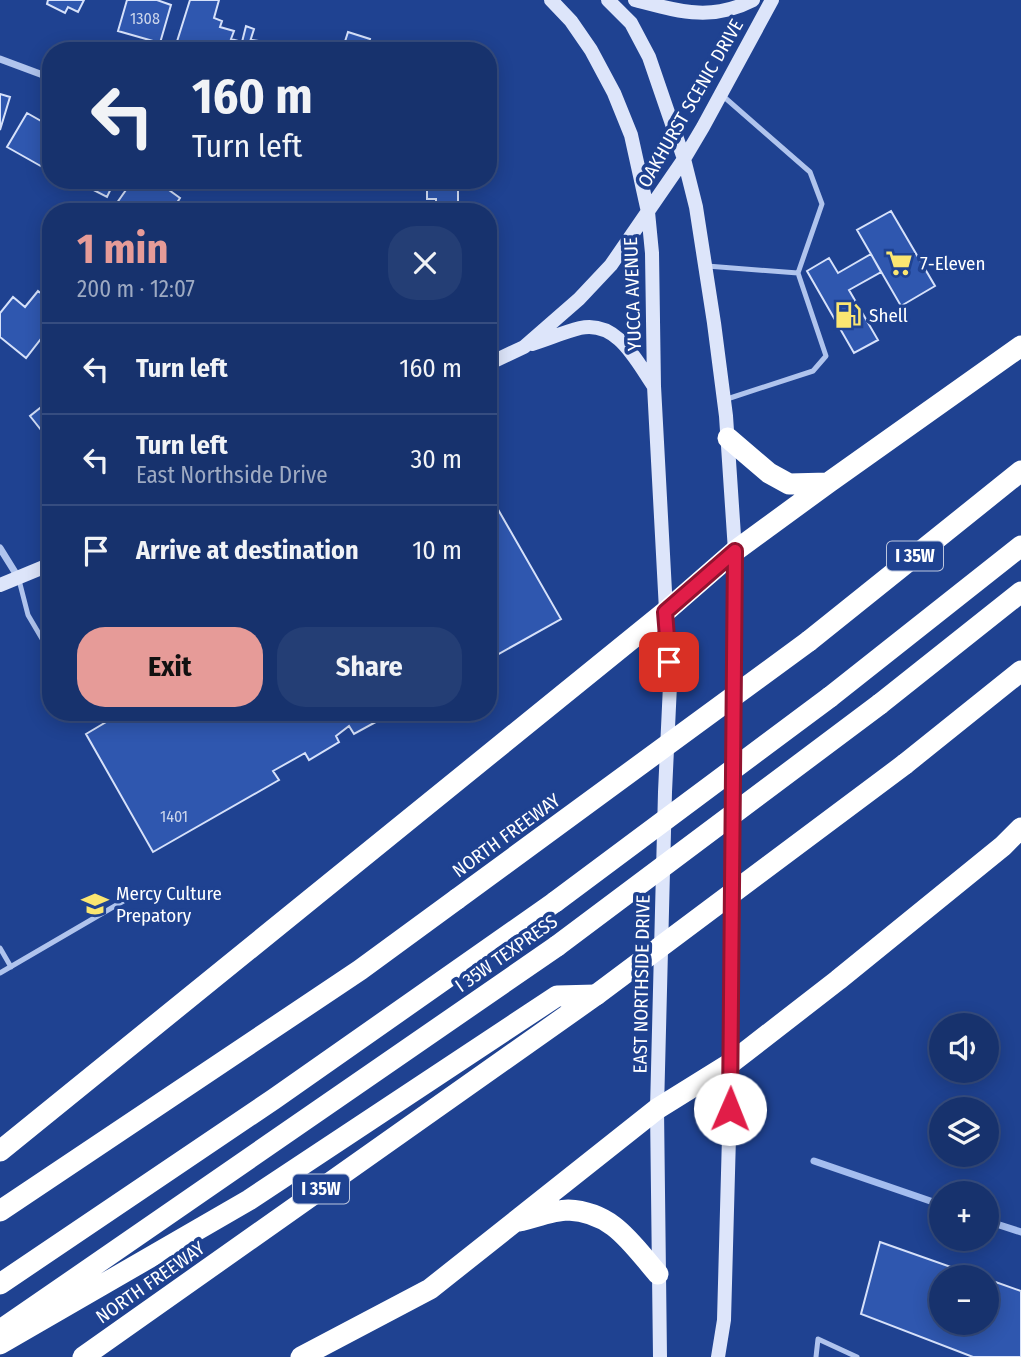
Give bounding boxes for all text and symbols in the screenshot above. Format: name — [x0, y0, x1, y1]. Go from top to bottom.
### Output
house number: 1308 — [130, 9, 160, 28]
street label: OAKHURST SCENIC DRIVE — [633, 15, 748, 192]
text: 160 m — [192, 67, 313, 126]
icon: left — [77, 70, 168, 161]
text: Turn left — [192, 127, 302, 165]
text: 1 min — [77, 224, 168, 274]
button: close — [388, 226, 462, 300]
street label: YUCCA AVENUE — [619, 237, 646, 351]
supermarket icon: 7-Eleven — [884, 248, 914, 278]
place label: 7-Eleven — [920, 252, 986, 275]
text: 200 m · 12:07 — [77, 275, 195, 303]
fuel station icon: Shell — [833, 300, 863, 330]
place label: Shell — [869, 304, 908, 327]
icon: left — [77, 350, 115, 388]
text: Turn left — [136, 353, 228, 384]
text: 160 m — [399, 353, 462, 384]
text: Turn left — [136, 430, 228, 461]
icon: left — [77, 441, 115, 479]
text: 30 m — [411, 444, 462, 475]
text: East Northside Drive — [136, 461, 328, 489]
icon: arrive — [77, 532, 115, 570]
text: Arrive at destination — [136, 535, 359, 566]
text: 10 m — [412, 535, 462, 566]
road number: I 35W — [887, 542, 943, 570]
button: Exit — [77, 627, 263, 707]
button: Share — [277, 627, 462, 707]
pin — [639, 632, 699, 692]
icon: arrive — [650, 643, 688, 681]
street label: NORTH FREEWAY — [448, 788, 565, 882]
house number: 1401 — [160, 807, 188, 826]
place label: Mercy Culture Prepatory — [116, 882, 222, 927]
school or university icon: Mercy Culture Prepatory — [80, 889, 110, 919]
street label: EAST NORTHSIDE DRIVE — [628, 894, 655, 1074]
street label: I 35W TEXPRESS — [451, 910, 562, 997]
map controls — [929, 1013, 999, 1335]
button: sound — [929, 1013, 999, 1083]
position arrow — [693, 1072, 767, 1146]
button: layers — [929, 1097, 999, 1167]
road number: I 35W — [293, 1174, 349, 1204]
button: + — [929, 1181, 999, 1251]
street label: NORTH FREEWAY — [91, 1236, 210, 1328]
button: − — [929, 1265, 999, 1335]

